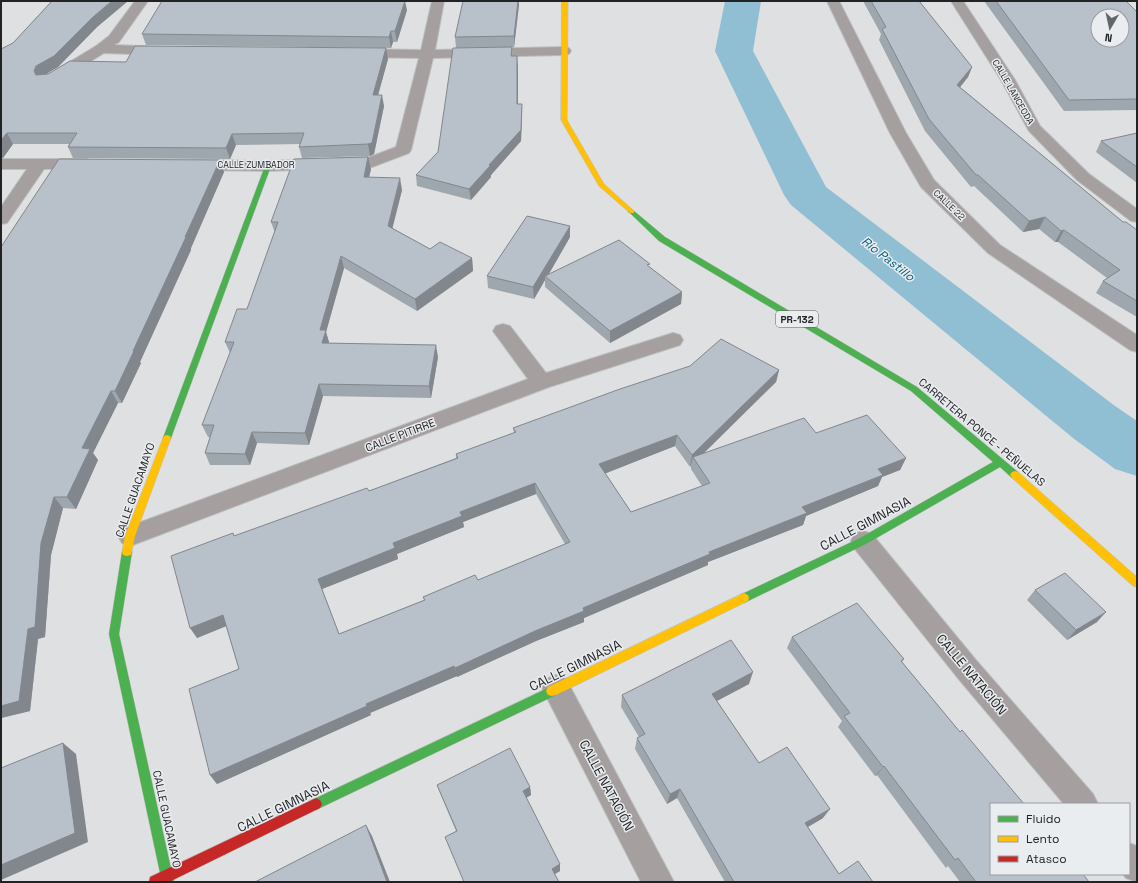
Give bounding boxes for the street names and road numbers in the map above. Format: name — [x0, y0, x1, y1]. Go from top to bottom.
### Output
street label: CALLE LANCEODA — [989, 57, 1037, 127]
street label: CALLE ZUMBADOR — [218, 159, 295, 171]
street label: CALLE 22 — [931, 187, 967, 223]
road number: PR-132 — [776, 311, 818, 327]
street label: CARRETERA PONCE - PEÑUELAS — [916, 375, 1048, 489]
street label: CALLE PITIRRE — [363, 415, 437, 455]
street label: CALLE GUACAMAYO — [112, 441, 158, 539]
street label: CALLE GIMNASIA — [817, 492, 914, 555]
street label: CALLE NATACIÓN — [933, 630, 1011, 718]
street label: CALLE GIMNASIA — [526, 636, 624, 695]
street label: CALLE NATACIÓN — [575, 737, 638, 834]
street label: CALLE GUACAMAYO — [150, 769, 184, 869]
street label: CALLE GIMNASIA — [234, 777, 332, 836]

